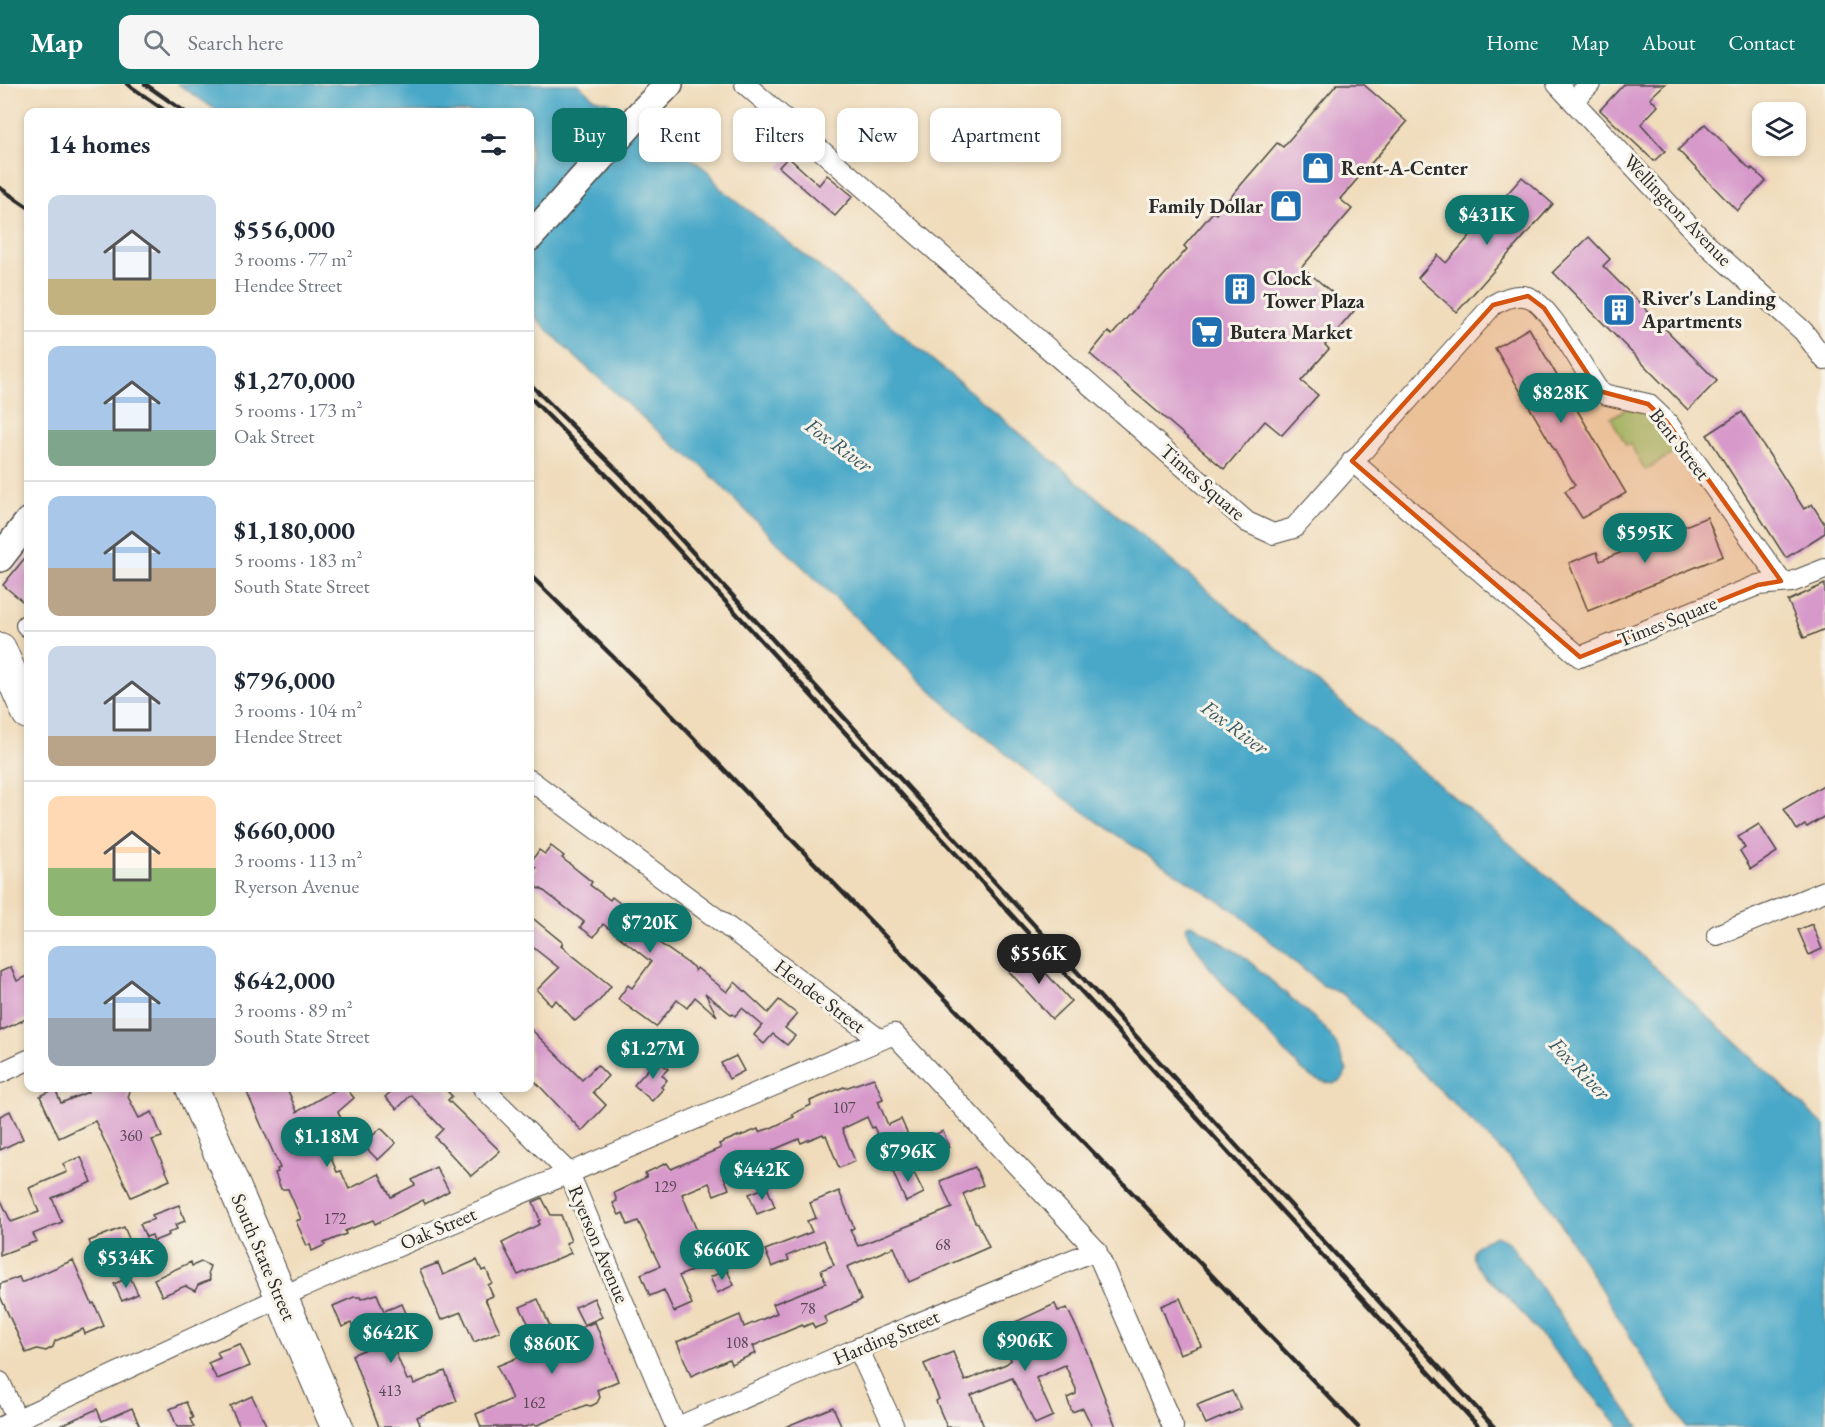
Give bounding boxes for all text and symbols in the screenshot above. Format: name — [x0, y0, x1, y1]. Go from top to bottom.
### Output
search box — [119, 15, 539, 69]
text: Map — [30, 24, 83, 60]
icon: search — [140, 26, 173, 59]
text: Search here — [188, 28, 283, 57]
text: Home — [1486, 29, 1538, 56]
text: Map — [1571, 29, 1609, 56]
text: About — [1642, 29, 1695, 56]
text: Contact — [1728, 29, 1795, 56]
map controls — [1752, 102, 1806, 156]
button: layers — [1752, 102, 1806, 156]
chip: Buy — [552, 108, 627, 162]
chip: Rent — [639, 108, 721, 162]
chip: Filters — [733, 108, 825, 162]
chip: New — [837, 108, 918, 162]
chip: Apartment — [930, 108, 1061, 162]
text: 14 homes — [48, 127, 150, 161]
icon: filters — [477, 128, 510, 161]
street label: Wellington Avenue — [1618, 148, 1738, 272]
shop icon: Rent-A-Center — [1300, 150, 1336, 186]
place label: Rent-A-Center — [1341, 155, 1468, 181]
shop icon: Family Dollar — [1268, 188, 1304, 224]
place label: Family Dollar — [1148, 193, 1264, 219]
pin: $431K — [1445, 195, 1529, 246]
text: $431K — [1459, 201, 1515, 227]
text: $556,000 — [234, 212, 335, 246]
icon: home — [96, 219, 168, 291]
text: 3 rooms · 77 m² — [234, 246, 353, 272]
place label: Clock Tower Plaza — [1263, 265, 1365, 314]
building icon: Clock Tower Plaza — [1222, 271, 1258, 307]
text: Hendee Street — [234, 272, 342, 298]
place label: River's Landing Apartments — [1641, 285, 1777, 334]
building icon: River's Landing Apartments — [1601, 292, 1637, 328]
supermarket icon: Butera Market — [1189, 314, 1225, 350]
place label: Butera Market — [1230, 319, 1353, 345]
text: $1,270,000 — [234, 363, 355, 397]
icon: home — [96, 370, 168, 442]
pin: $828K — [1519, 373, 1603, 424]
text: $828K — [1533, 379, 1589, 405]
text: 5 rooms · 173 m² — [234, 397, 362, 423]
street label: Bent Street — [1644, 403, 1717, 486]
water label: Fox River — [799, 411, 879, 479]
text: Oak Street — [234, 423, 315, 449]
street label: Times Square — [1155, 438, 1251, 526]
text: $1,180,000 — [234, 513, 355, 547]
pin: $595K — [1603, 513, 1687, 564]
text: $595K — [1617, 519, 1673, 545]
icon: home — [96, 520, 168, 592]
text: 5 rooms · 183 m² — [234, 547, 362, 573]
text: South State Street — [234, 573, 370, 599]
street label: Times Square — [1614, 589, 1721, 653]
text: $796,000 — [234, 663, 335, 697]
icon: home — [96, 670, 168, 742]
water label: Fox River — [1195, 693, 1275, 761]
text: 3 rooms · 104 m² — [234, 697, 362, 723]
text: Hendee Street — [234, 723, 342, 749]
text: $660,000 — [234, 813, 335, 847]
icon: home — [96, 820, 168, 892]
text: 3 rooms · 113 m² — [234, 847, 362, 873]
text: Ryerson Avenue — [234, 873, 359, 899]
pin: $720K — [608, 903, 692, 954]
text: $720K — [622, 909, 678, 935]
pin: $556K — [997, 934, 1081, 985]
text: $556K — [1011, 940, 1067, 966]
street label: Hendee Street — [769, 953, 872, 1039]
text: $642,000 — [234, 963, 335, 997]
icon: home — [96, 970, 168, 1042]
text: 3 rooms · 89 m² — [234, 997, 353, 1023]
text: South State Street — [234, 1023, 370, 1049]
pin: $1.27M — [604, 1029, 702, 1080]
water label: Fox River — [1543, 1030, 1617, 1106]
text: $1.27M — [621, 1035, 685, 1061]
house number: 107 — [832, 1097, 856, 1118]
pin: $1.18M — [278, 1117, 376, 1168]
text: $1.18M — [295, 1123, 359, 1149]
house number: 360 — [119, 1125, 143, 1146]
pin: $796K — [866, 1132, 950, 1183]
text: $796K — [880, 1138, 936, 1164]
pin: $442K — [720, 1150, 804, 1201]
text: $442K — [734, 1156, 790, 1182]
house number: 129 — [653, 1176, 677, 1197]
street label: Ryerson Avenue — [563, 1181, 636, 1307]
street label: South State Street — [225, 1189, 303, 1325]
street label: Oak Street — [396, 1200, 481, 1256]
house number: 172 — [323, 1208, 347, 1229]
pin: $660K — [680, 1230, 764, 1281]
house number: 68 — [935, 1234, 951, 1255]
text: $660K — [694, 1236, 750, 1262]
pin: $534K — [84, 1238, 168, 1289]
text: $534K — [98, 1244, 154, 1270]
house number: 78 — [800, 1298, 816, 1319]
street label: Harding Street — [829, 1303, 944, 1371]
pin: $642K — [349, 1313, 433, 1364]
text: $642K — [363, 1319, 419, 1345]
pin: $906K — [983, 1321, 1067, 1372]
pin: $860K — [510, 1324, 594, 1375]
text: $906K — [997, 1327, 1053, 1353]
text: $860K — [524, 1330, 580, 1356]
house number: 108 — [725, 1332, 749, 1353]
house number: 413 — [378, 1380, 402, 1401]
house number: 162 — [522, 1392, 546, 1413]

